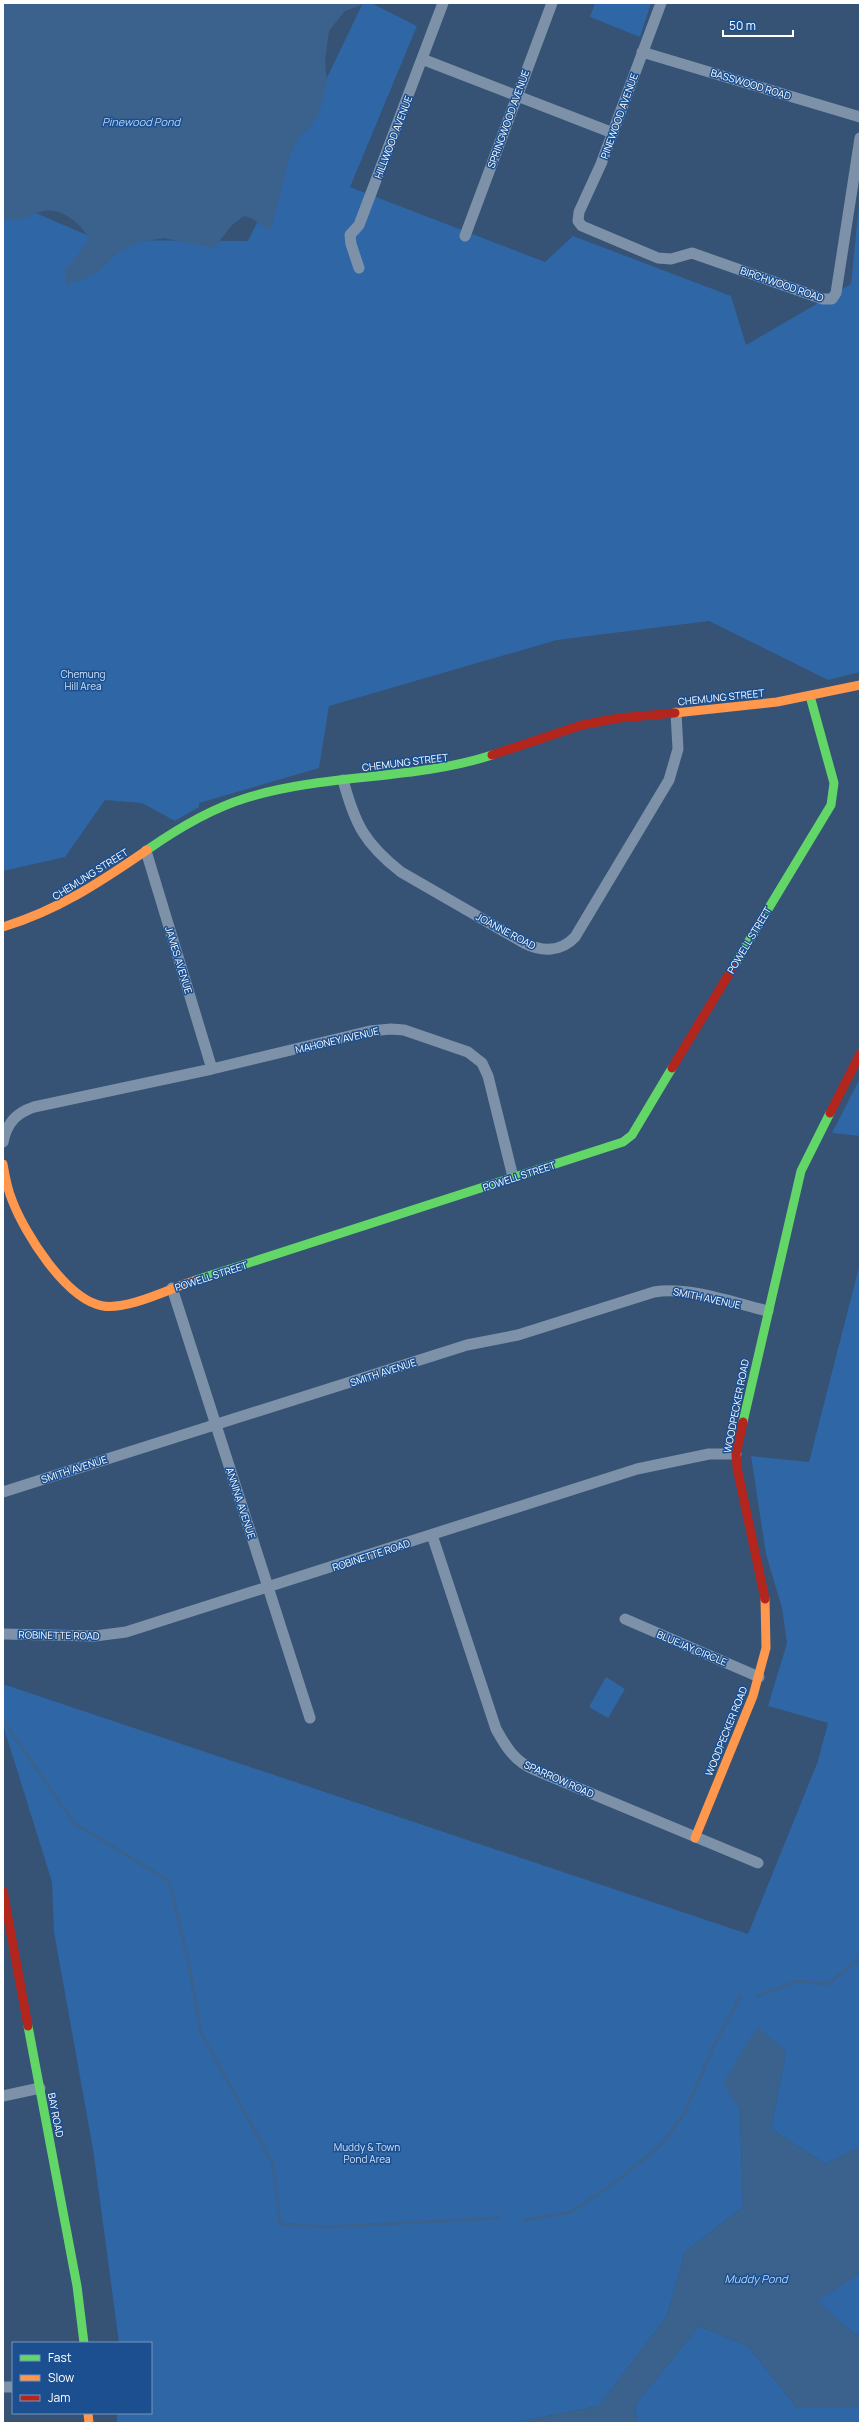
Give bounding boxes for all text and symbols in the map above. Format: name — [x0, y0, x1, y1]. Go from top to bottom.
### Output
scale bar — [723, 12, 793, 38]
text: 50 m — [729, 17, 756, 34]
street label: BASSWOOD ROAD — [709, 65, 793, 103]
street label: SPRINGWOOD AVENUE — [484, 68, 532, 170]
street label: PINEWOOD AVENUE — [597, 71, 641, 161]
street label: HILLWOOD AVENUE — [371, 93, 415, 181]
water label: Pinewood Pond — [102, 114, 181, 129]
street label: BIRCHWOOD ROAD — [738, 263, 826, 305]
park label: Chemung Hill Area — [60, 667, 106, 693]
street label: CHEMUNG STREET — [677, 685, 765, 708]
street label: CHEMUNG STREET — [361, 750, 449, 774]
street label: CHEMUNG STREET — [49, 845, 131, 903]
street label: POWELL STREET — [724, 904, 774, 976]
street label: JOANNE ROAD — [474, 909, 539, 953]
street label: JAMES AVENUE — [162, 925, 196, 996]
street label: MAHONEY AVENUE — [294, 1024, 380, 1056]
street label: POWELL STREET — [481, 1158, 557, 1194]
street label: POWELL STREET — [173, 1258, 249, 1294]
street label: SMITH AVENUE — [672, 1284, 742, 1312]
street label: SMITH AVENUE — [348, 1355, 418, 1389]
street label: WOODPECKER ROAD — [720, 1358, 752, 1454]
street label: SMITH AVENUE — [39, 1452, 109, 1486]
street label: ANNINA AVENUE — [223, 1465, 259, 1541]
street label: ROBINETTE ROAD — [330, 1536, 412, 1574]
street label: ROBINETTE ROAD — [18, 1627, 100, 1643]
street label: BLUEJAY CIRCLE — [655, 1627, 729, 1669]
street label: WOODPECKER ROAD — [702, 1684, 750, 1778]
street label: SPARROW ROAD — [522, 1757, 597, 1801]
street label: BAY ROAD — [45, 2091, 67, 2139]
park label: Muddy & Town Pond Area — [334, 2140, 400, 2166]
water label: Muddy Pond — [725, 2271, 789, 2286]
legend — [12, 2342, 152, 2414]
text: Fast — [48, 2349, 72, 2366]
text: Slow — [48, 2369, 74, 2386]
text: Jam — [48, 2389, 70, 2406]

